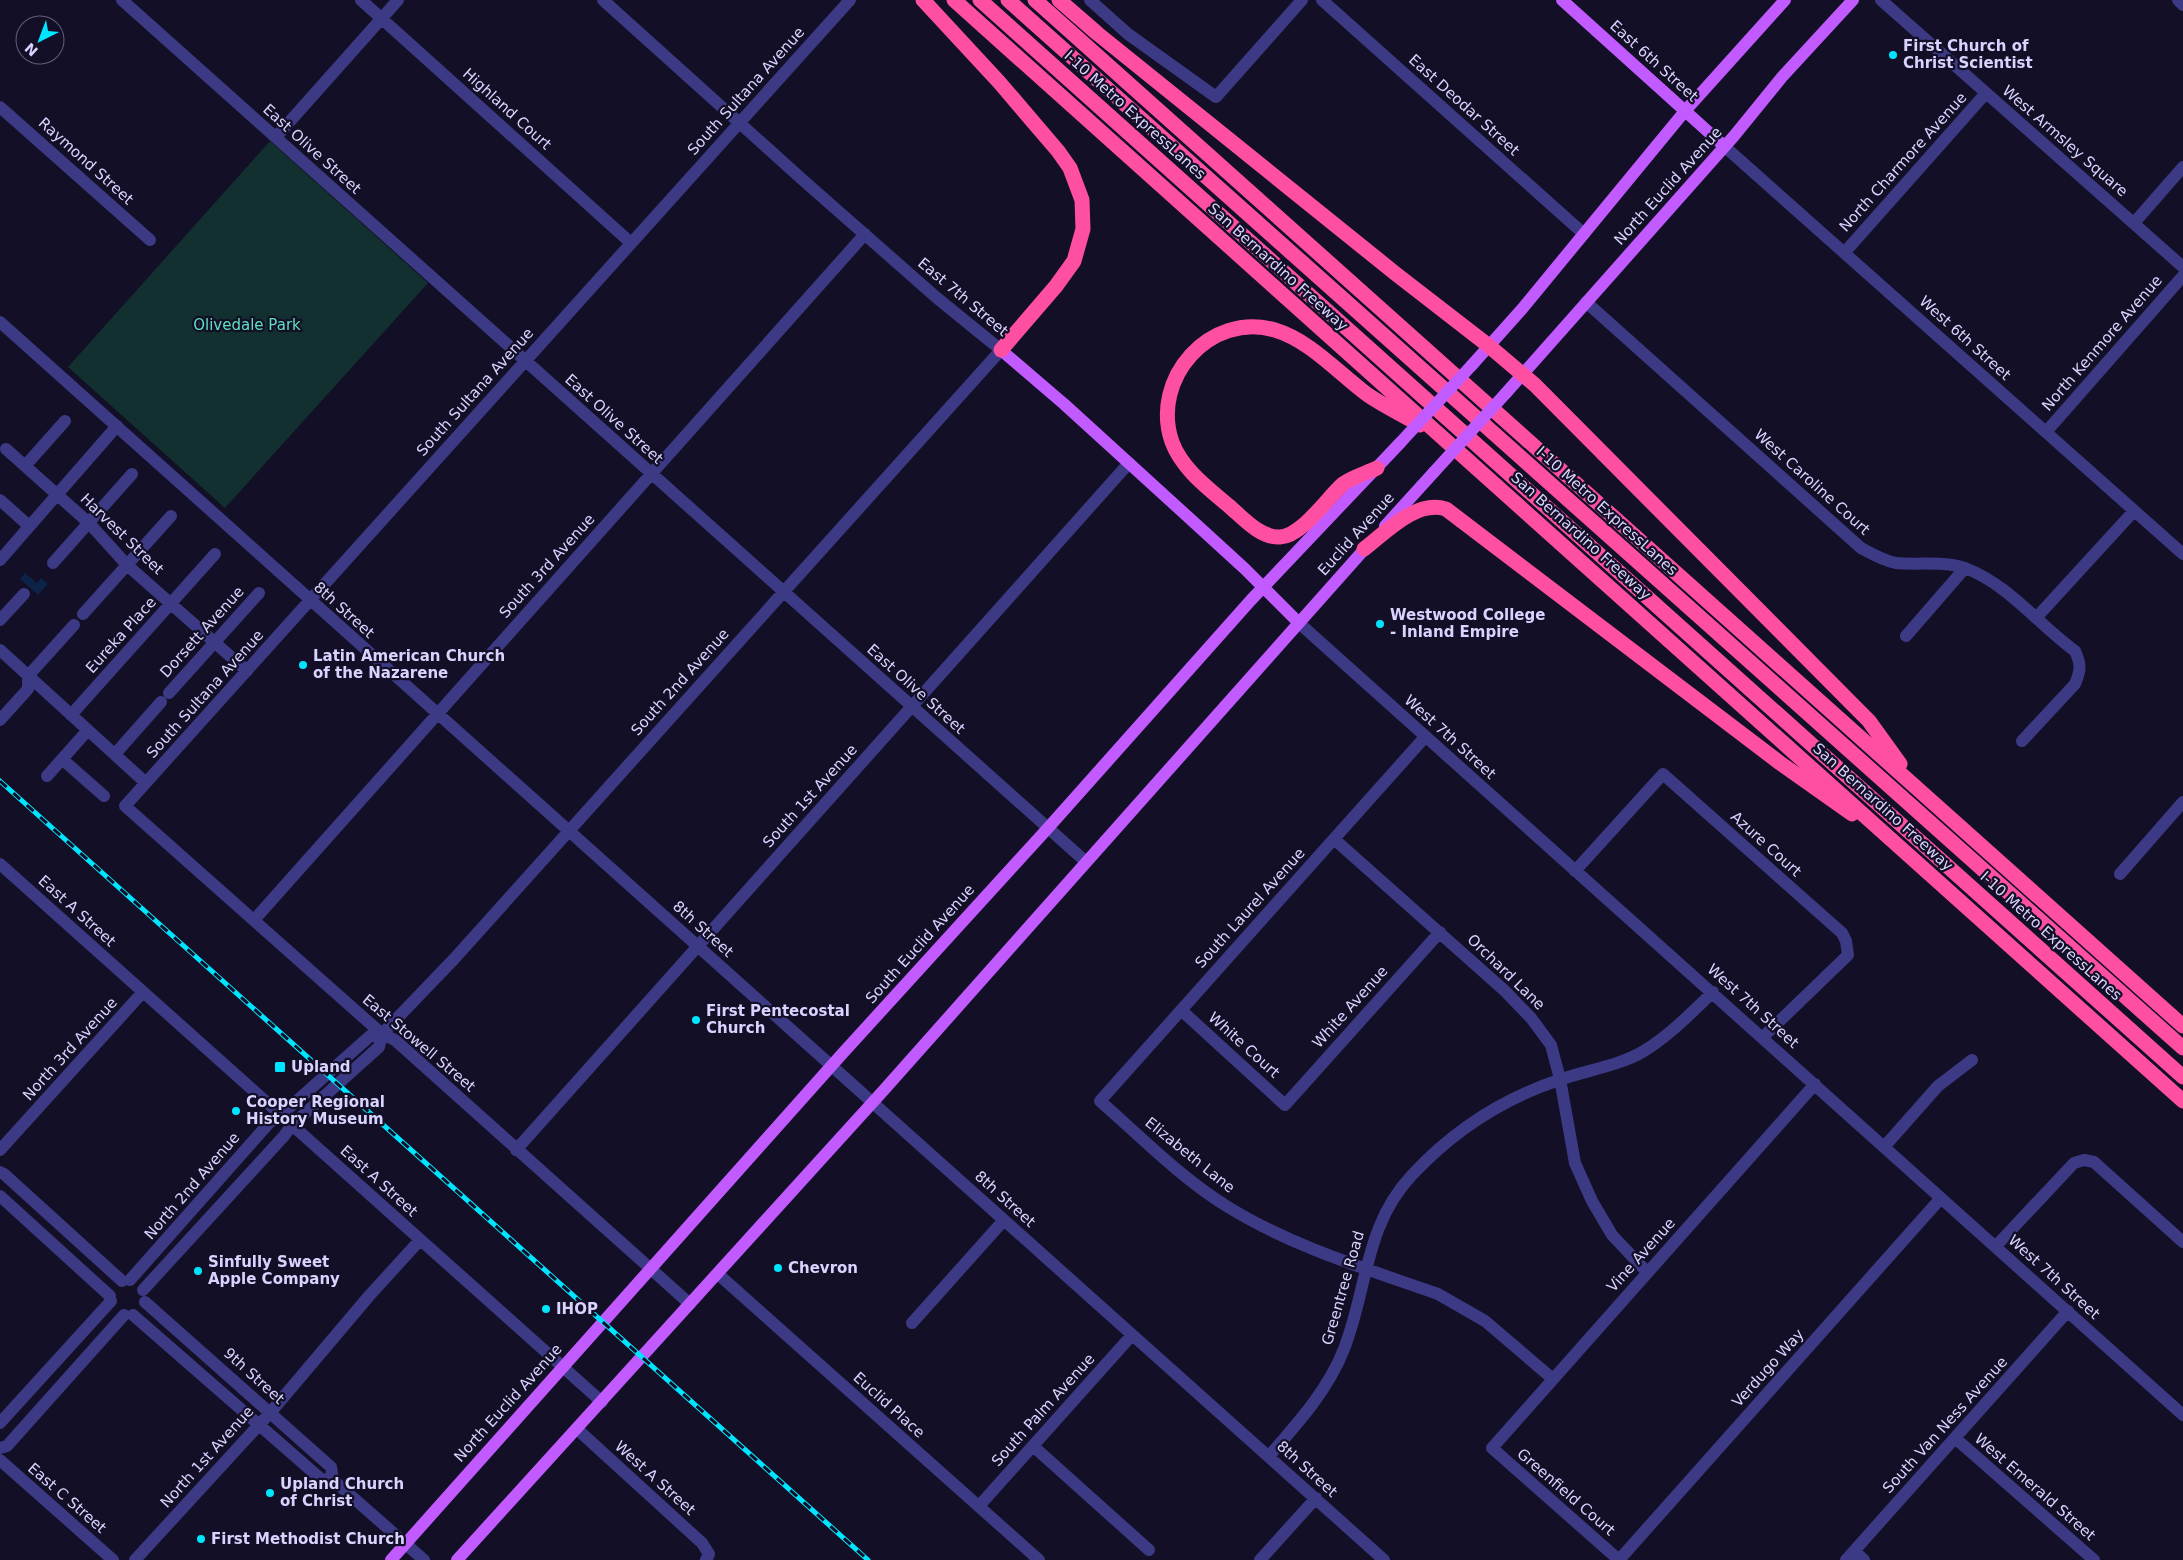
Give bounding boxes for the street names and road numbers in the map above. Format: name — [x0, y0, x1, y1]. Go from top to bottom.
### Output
street label: East 6th Street — [1606, 17, 1702, 105]
street label: South Sultana Avenue — [684, 23, 808, 159]
street label: I-10 Metro ExpressLanes — [1061, 47, 1210, 183]
street label: East Deodar Street — [1405, 51, 1523, 159]
street label: Highland Court — [459, 65, 555, 154]
street label: West Armsley Square — [1999, 82, 2131, 200]
street label: North Charmore Avenue — [1836, 89, 1970, 235]
street label: East Olive Street — [259, 100, 365, 198]
street label: Raymond Street — [35, 114, 137, 208]
street label: North Euclid Avenue — [1610, 123, 1726, 249]
street label: San Bernardino Freeway — [1204, 199, 1352, 335]
street label: East 7th Street — [914, 254, 1012, 340]
street label: North Kenmore Avenue — [2038, 271, 2166, 415]
street label: West 6th Street — [1916, 292, 2015, 384]
street label: South Sultana Avenue — [413, 324, 537, 460]
street label: East Olive Street — [561, 370, 667, 468]
street label: West Caroline Court — [1750, 425, 1874, 539]
street label: I-10 Metro ExpressLanes — [1533, 443, 1682, 579]
street label: San Bernardino Freeway — [1507, 468, 1655, 604]
street label: Euclid Avenue — [1314, 489, 1398, 579]
street label: Harvest Street — [77, 490, 167, 578]
street label: South 3rd Avenue — [496, 510, 598, 622]
street label: 8th Street — [310, 578, 378, 642]
street label: Dorsett Avenue — [156, 583, 248, 681]
street label: Eureka Place — [82, 593, 160, 677]
street label: South 2nd Avenue — [627, 625, 733, 739]
street label: South Sultana Avenue — [143, 626, 267, 762]
street label: East Olive Street — [863, 640, 969, 738]
street label: West 7th Street — [1401, 691, 1500, 783]
street label: San Bernardino Freeway — [1809, 739, 1957, 875]
street label: South 1st Avenue — [759, 741, 861, 851]
street label: Azure Court — [1727, 808, 1805, 880]
street label: South Laurel Avenue — [1191, 844, 1309, 972]
street label: I-10 Metro ExpressLanes — [1977, 868, 2126, 1004]
street label: East A Street — [35, 872, 119, 950]
street label: South Euclid Avenue — [862, 881, 978, 1007]
street label: 8th Street — [669, 897, 737, 961]
street label: Orchard Lane — [1463, 930, 1549, 1014]
street label: West 7th Street — [1704, 960, 1803, 1052]
street label: White Avenue — [1308, 962, 1392, 1052]
street label: East Stowell Street — [359, 990, 479, 1096]
street label: North 3rd Avenue — [19, 994, 121, 1104]
street label: White Court — [1205, 1008, 1283, 1082]
street label: Elizabeth Lane — [1142, 1113, 1238, 1197]
street label: North 2nd Avenue — [141, 1129, 243, 1243]
street label: East A Street — [337, 1142, 421, 1220]
street label: 8th Street — [971, 1167, 1039, 1231]
street label: Vine Avenue — [1603, 1214, 1679, 1296]
street label: Greentree Road — [1318, 1229, 1368, 1347]
street label: West 7th Street — [2005, 1231, 2104, 1323]
street label: Verdugo Way — [1728, 1325, 1808, 1411]
street label: North Euclid Avenue — [450, 1340, 566, 1466]
street label: 9th Street — [220, 1344, 288, 1408]
street label: South Palm Avenue — [988, 1350, 1098, 1470]
street label: South Van Ness Avenue — [1879, 1353, 2011, 1497]
street label: Euclid Place — [850, 1368, 928, 1442]
street label: North 1st Avenue — [157, 1402, 257, 1512]
street label: West Emerald Street — [1971, 1430, 2099, 1545]
street label: West A Street — [611, 1437, 699, 1519]
street label: 8th Street — [1273, 1437, 1341, 1501]
street label: Greenfield Court — [1513, 1445, 1619, 1539]
street label: East C Street — [24, 1459, 110, 1537]

